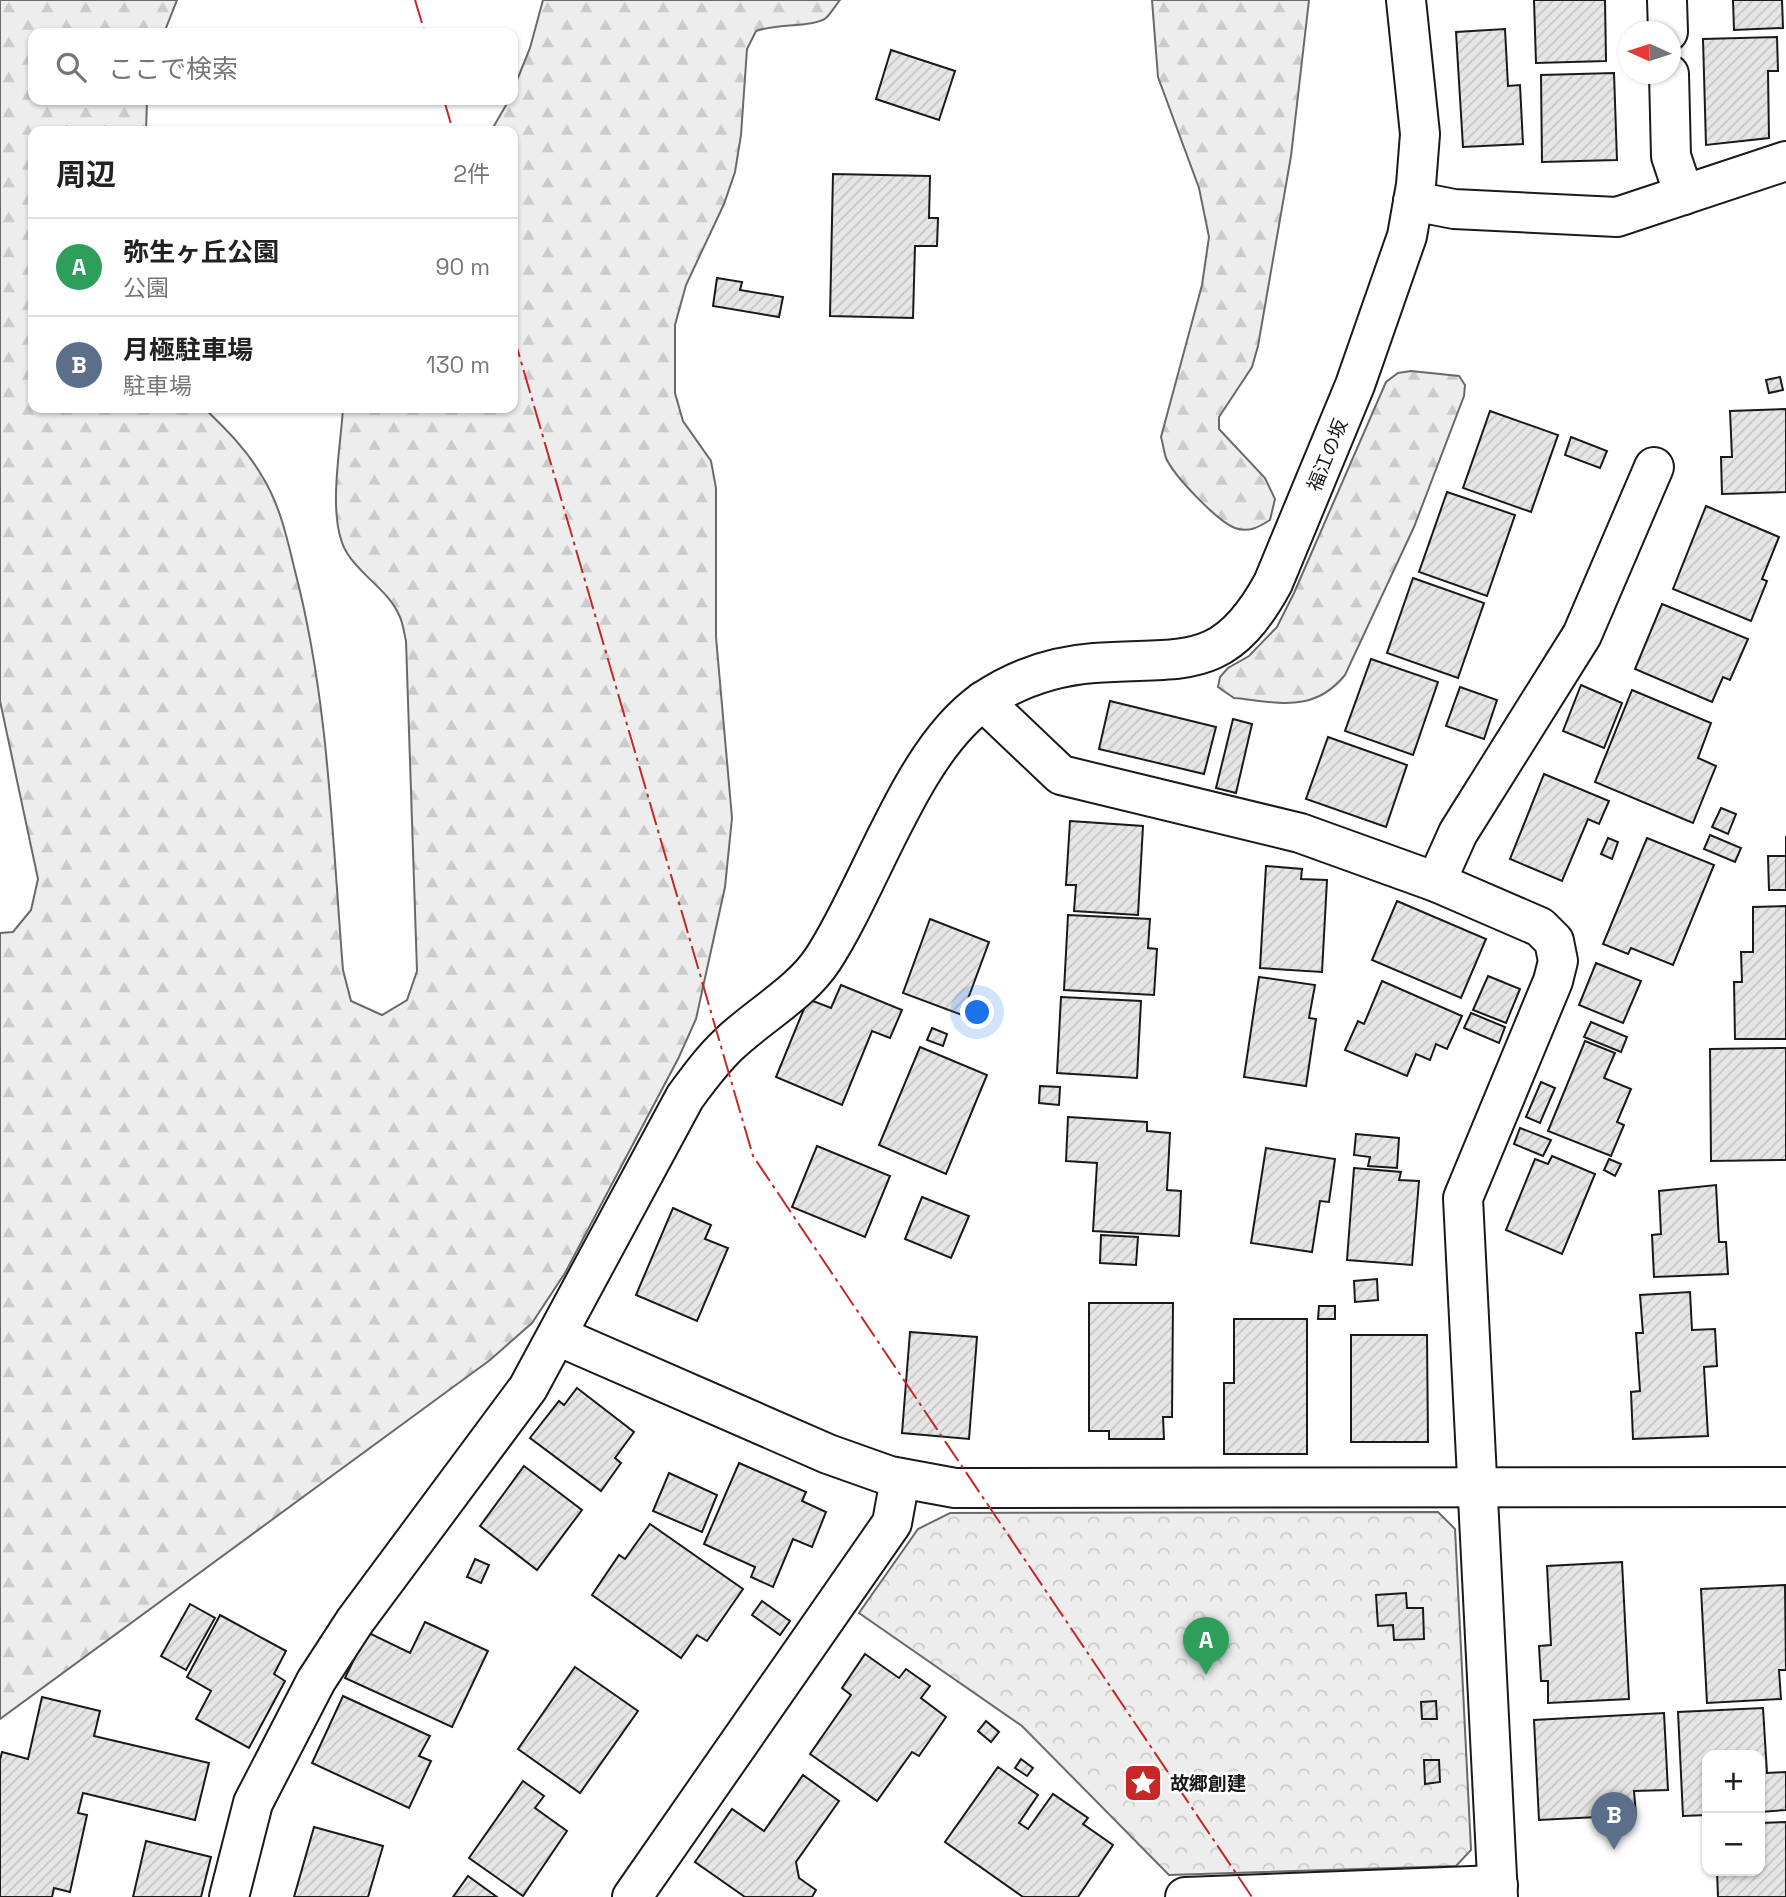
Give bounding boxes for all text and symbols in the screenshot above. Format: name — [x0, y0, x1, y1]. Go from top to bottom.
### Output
north arrow — [1618, 21, 1681, 84]
search box — [28, 28, 518, 105]
icon: search — [52, 48, 90, 86]
text: ここで検索 — [108, 52, 238, 86]
text: 周辺 — [56, 155, 116, 194]
text: 2件 — [453, 159, 490, 189]
text: 弥生ヶ丘公園 — [123, 235, 279, 269]
text: A — [72, 252, 86, 282]
text: 90 m — [435, 252, 490, 282]
text: 公園 — [123, 273, 169, 303]
text: 月極駐車場 — [123, 333, 253, 367]
text: B — [71, 350, 87, 380]
text: 130 m — [426, 350, 490, 380]
text: 駐車場 — [123, 371, 192, 401]
street label: 福江の坂 — [1302, 415, 1353, 495]
your location — [960, 995, 994, 1029]
pin: A — [1183, 1617, 1229, 1675]
map controls — [1702, 1750, 1765, 1876]
button: + — [1702, 1750, 1765, 1813]
place icon: 故郷創建 — [1122, 1762, 1164, 1804]
place label: 故郷創建 — [1170, 1771, 1246, 1796]
pin: B — [1591, 1792, 1637, 1850]
button: − — [1702, 1813, 1765, 1876]

